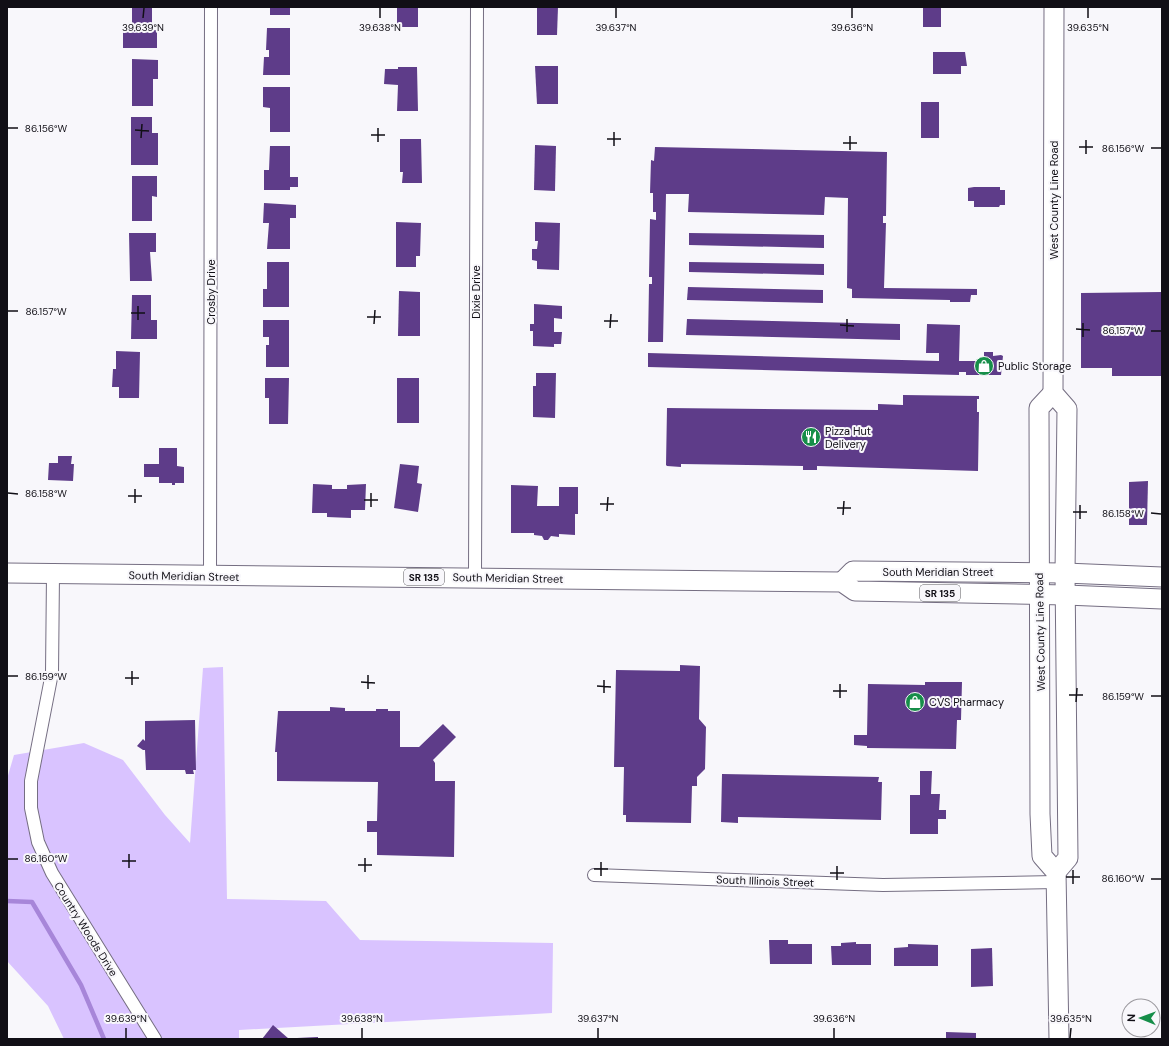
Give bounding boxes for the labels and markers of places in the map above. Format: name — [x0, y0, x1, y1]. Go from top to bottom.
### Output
shop icon: Public Storage — [973, 355, 995, 377]
place label: Public Storage — [998, 359, 1071, 373]
place label: Pizza Hut Delivery — [825, 424, 871, 451]
restaurant icon: Pizza Hut Delivery — [800, 426, 822, 448]
shop icon: CVS Pharmacy — [904, 691, 926, 713]
place label: CVS Pharmacy — [929, 695, 1004, 709]

